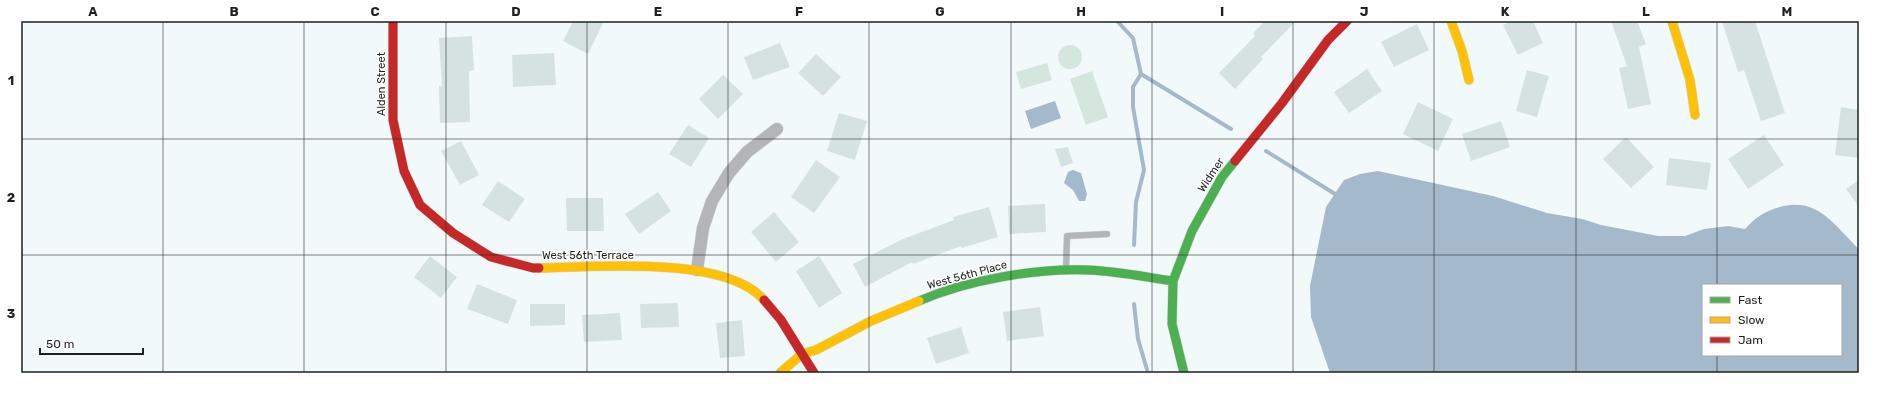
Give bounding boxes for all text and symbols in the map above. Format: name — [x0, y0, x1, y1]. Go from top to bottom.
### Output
text: A — [88, 4, 98, 19]
text: B — [229, 4, 239, 19]
text: C — [370, 4, 380, 19]
text: D — [511, 4, 521, 19]
text: E — [654, 4, 662, 19]
text: F — [795, 4, 803, 19]
text: G — [935, 4, 945, 19]
text: H — [1076, 4, 1086, 19]
text: I — [1220, 4, 1224, 19]
text: J — [1360, 4, 1368, 19]
text: K — [1501, 4, 1510, 19]
text: L — [1642, 4, 1650, 19]
text: M — [1782, 4, 1792, 19]
street label: Alden Street — [375, 51, 388, 116]
text: 1 — [8, 73, 14, 88]
street label: Widmer — [1195, 155, 1227, 195]
text: 2 — [7, 190, 15, 205]
street label: West 56th Terrace — [542, 249, 634, 262]
street label: West 56th Place — [926, 258, 1008, 292]
legend — [1702, 284, 1842, 356]
text: Fast — [1738, 293, 1762, 307]
text: 3 — [7, 306, 16, 321]
text: Slow — [1738, 313, 1765, 327]
scale bar — [40, 330, 143, 356]
text: Jam — [1738, 333, 1763, 347]
text: 50 m — [46, 337, 74, 351]

